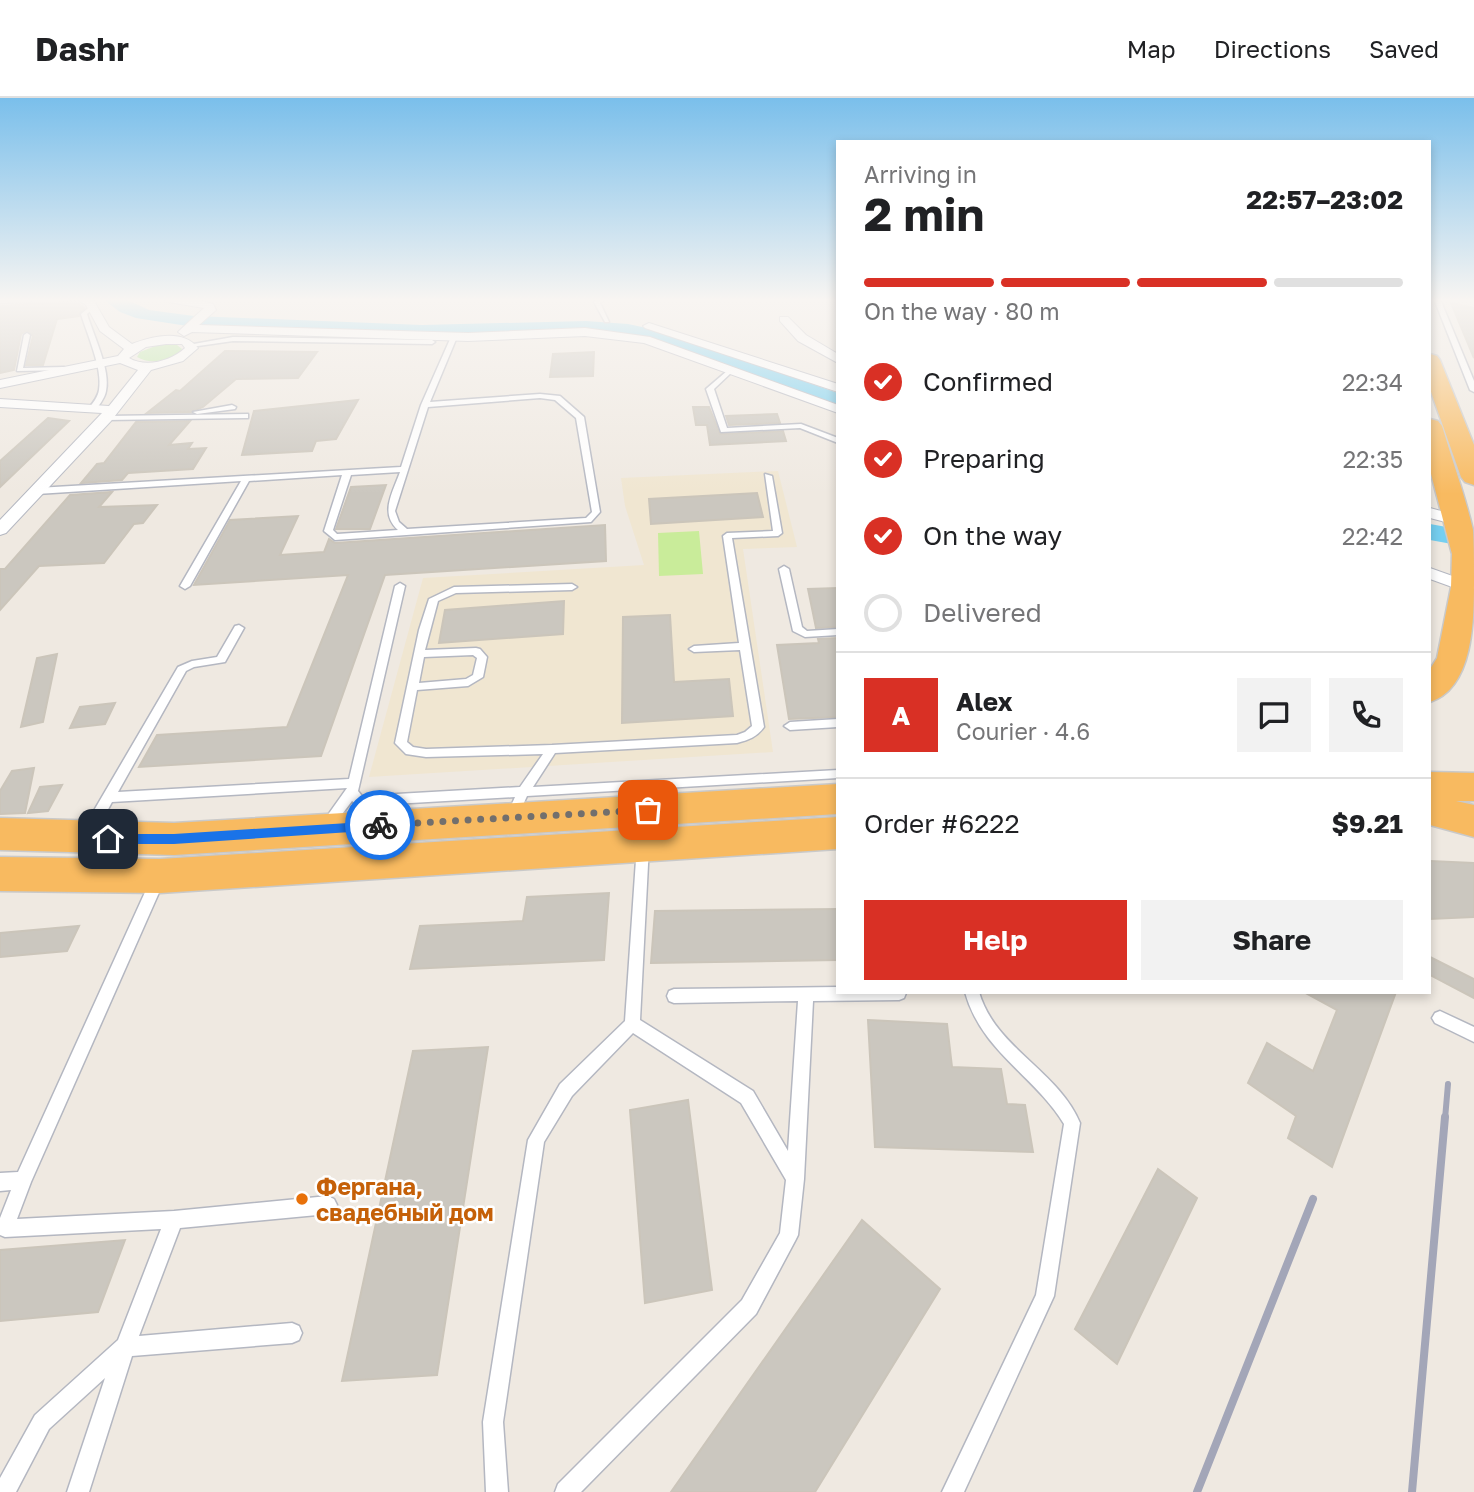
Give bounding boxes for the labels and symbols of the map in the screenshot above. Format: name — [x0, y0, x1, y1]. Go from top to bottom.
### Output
pin — [618, 780, 678, 840]
courier — [345, 790, 415, 860]
pin — [78, 809, 138, 869]
place label: Фергана, свадебный дом — [316, 1172, 494, 1226]
marker: Фергана, свадебный дом — [294, 1191, 310, 1207]

